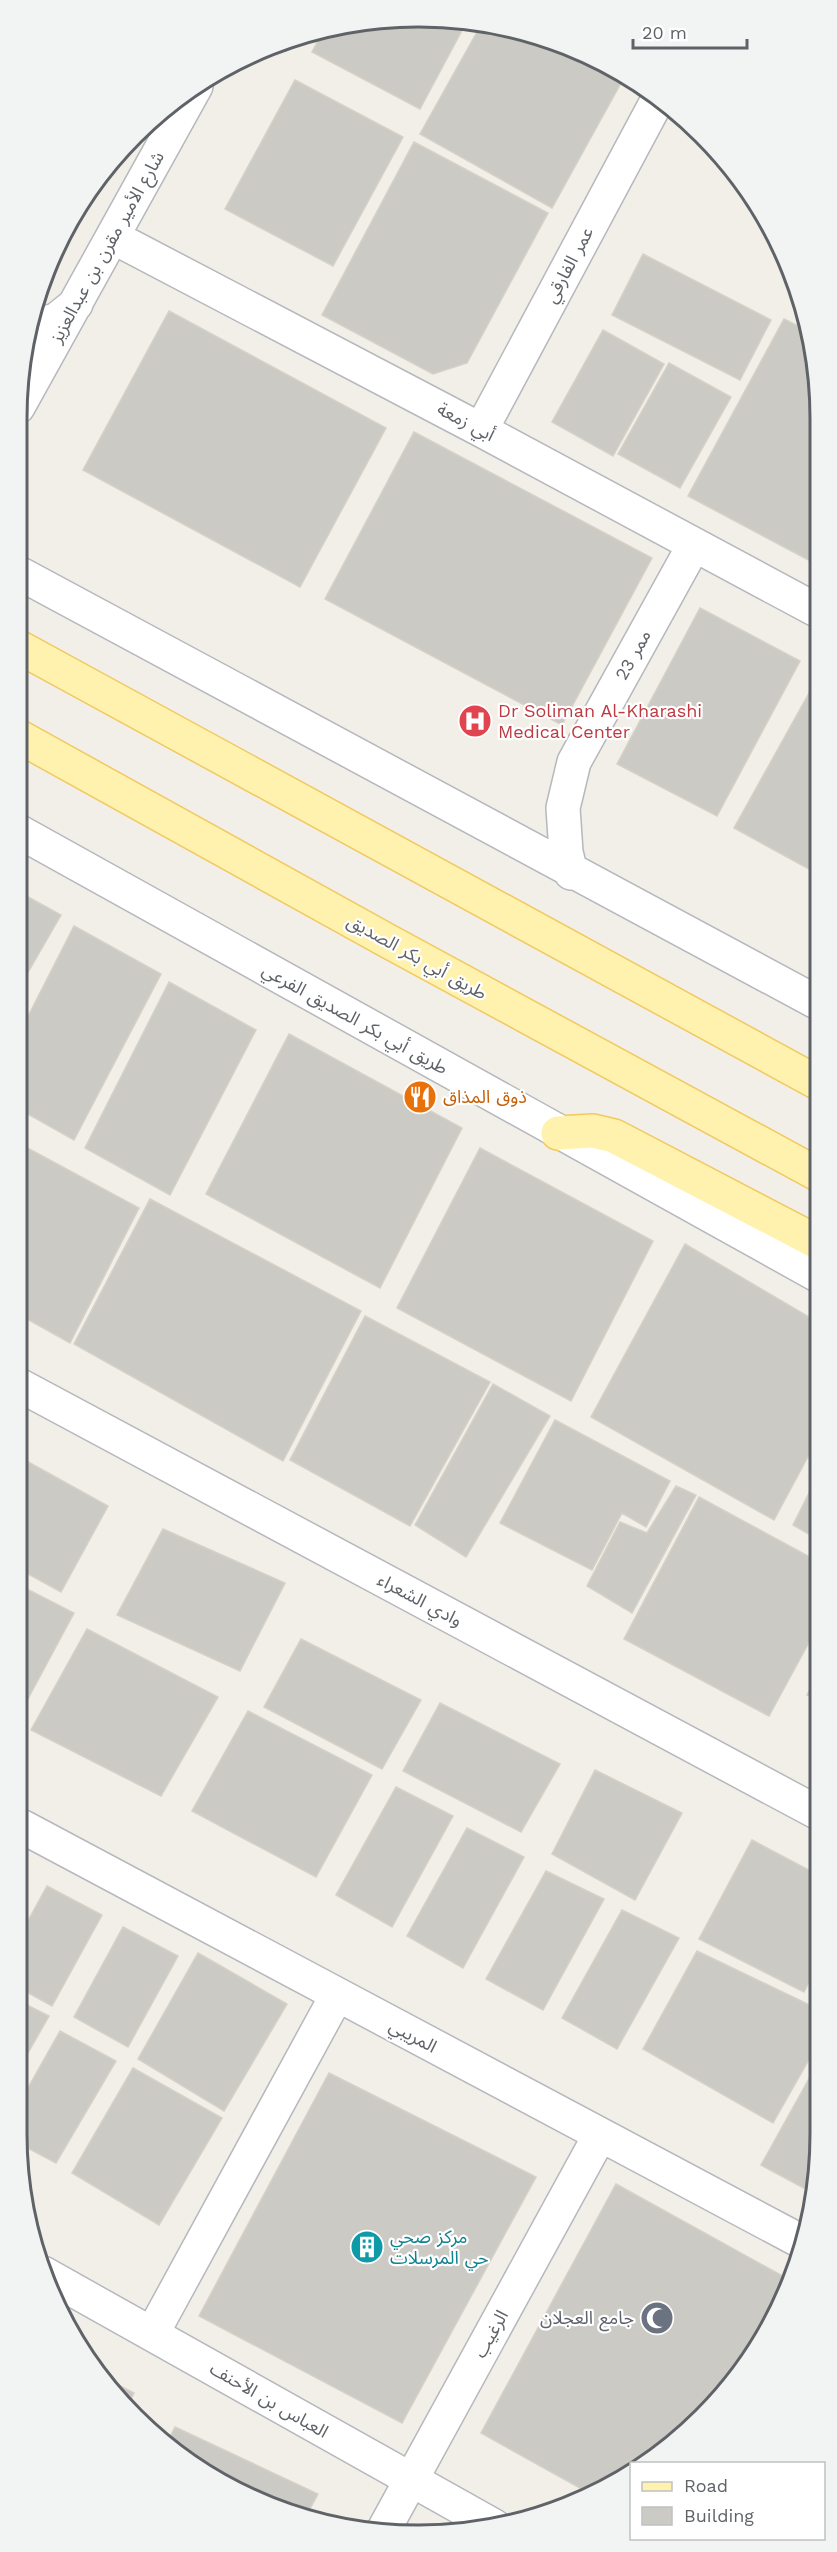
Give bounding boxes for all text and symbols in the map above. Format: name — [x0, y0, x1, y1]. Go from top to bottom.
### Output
scale bar — [633, 12, 747, 50]
text: 20 m — [642, 22, 687, 43]
street label: شارع الأمير مقرن بن عبدالعزيز — [45, 147, 172, 349]
street label: عمر الفارقي — [540, 223, 600, 308]
street label: أبي زمعة — [432, 398, 499, 448]
street label: ممر 23 — [610, 626, 656, 684]
place label: Dr Soliman Al-Kharashi Medical Center — [498, 700, 702, 742]
hospital icon: Dr Soliman Al-Kharashi Medical Center — [457, 703, 493, 739]
street label: طريق أبي بكر الصديق — [342, 909, 491, 1006]
street label: طريق أبي بكر الصديق الفرعي — [257, 958, 452, 1081]
restaurant icon: ذوق المذاق — [402, 1079, 438, 1115]
place label: ذوق المذاق — [443, 1086, 527, 1107]
street label: وادي الشعراء — [373, 1569, 466, 1633]
street label: المريبي — [384, 2014, 441, 2060]
place label: مركز صحي حي المرسلات — [390, 2226, 489, 2271]
building icon: مركز صحي حي المرسلات — [349, 2229, 385, 2265]
mosque icon: جامع العجلان — [639, 2300, 675, 2336]
street label: الرغيب — [469, 2306, 513, 2362]
place label: جامع العجلان — [540, 2307, 634, 2332]
street label: العباس بن الأحنف — [206, 2357, 332, 2443]
legend — [630, 2462, 825, 2540]
text: Road — [684, 2475, 728, 2496]
text: Building — [684, 2505, 754, 2526]

